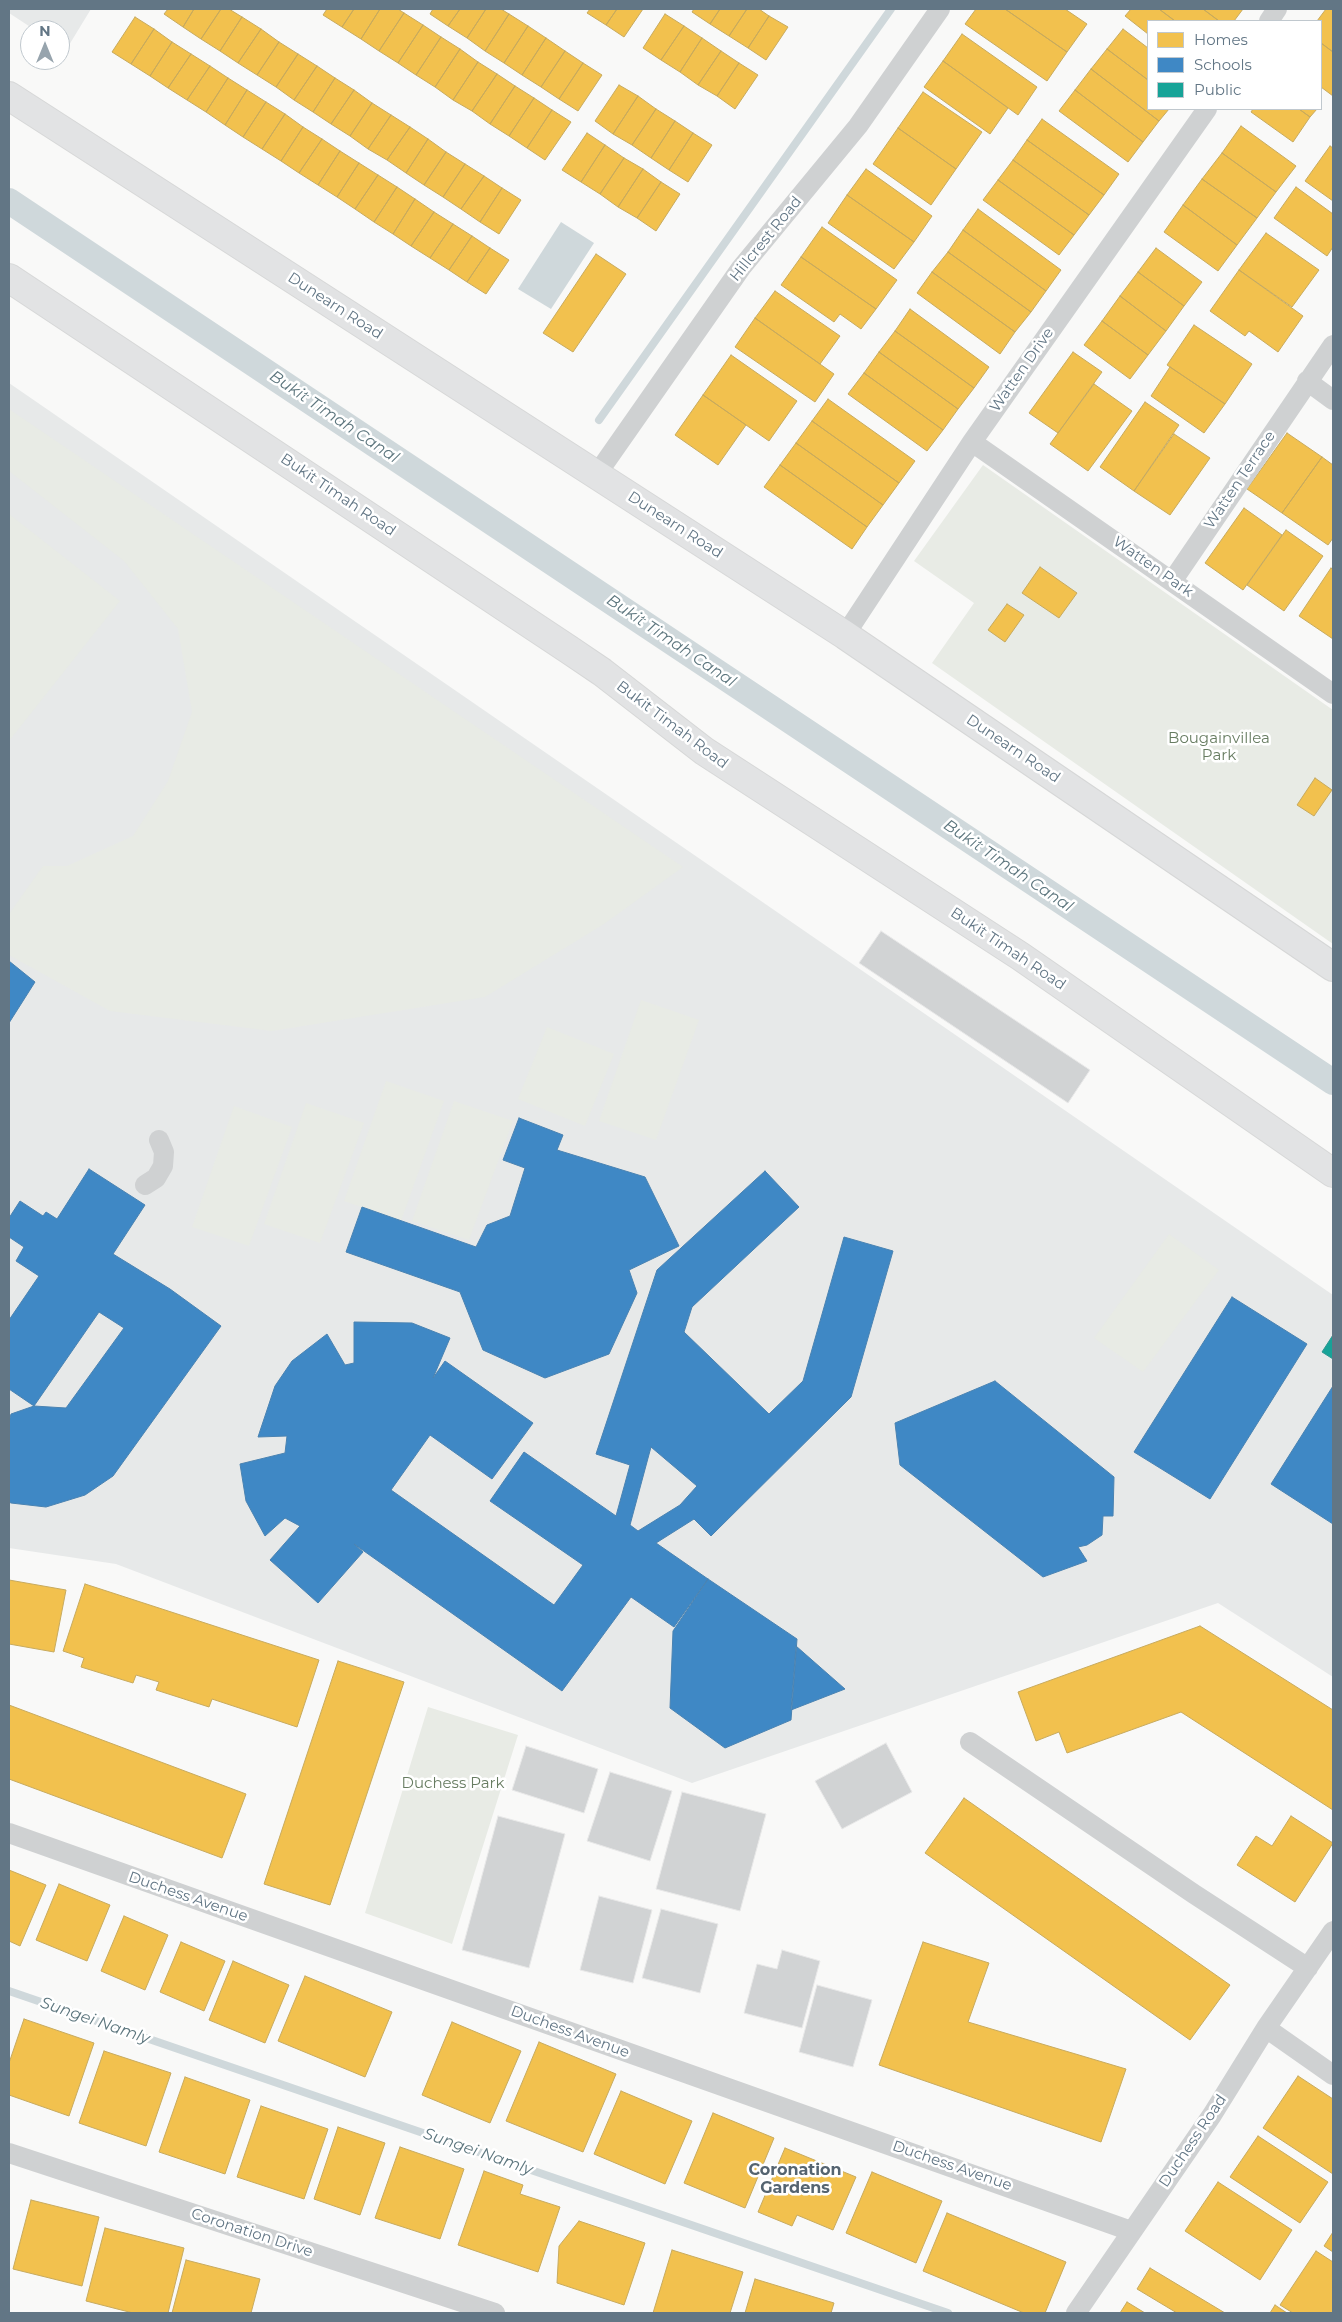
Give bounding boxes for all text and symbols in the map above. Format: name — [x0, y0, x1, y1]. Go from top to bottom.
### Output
north arrow — [20, 20, 70, 70]
legend — [1147, 20, 1322, 110]
text: N — [39, 22, 51, 40]
text: Homes — [1194, 30, 1248, 49]
text: Schools — [1194, 55, 1252, 74]
text: Public — [1194, 80, 1242, 99]
street label: Hillcrest Road — [726, 193, 806, 285]
street label: Dunearn Road — [284, 269, 386, 343]
street label: Watten Drive — [986, 324, 1058, 416]
water label: Bukit Timah Canal — [266, 367, 402, 467]
street label: Watten Terrace — [1201, 428, 1279, 532]
street label: Bukit Timah Road — [277, 450, 399, 540]
street label: Dunearn Road — [624, 488, 726, 562]
street label: Watten Park — [1109, 533, 1197, 601]
water label: Bukit Timah Canal — [603, 591, 739, 691]
street label: Bukit Timah Road — [613, 677, 731, 773]
street label: Dunearn Road — [963, 711, 1063, 787]
park label: Bougainvillea Park — [1168, 730, 1270, 765]
water label: Bukit Timah Canal — [940, 816, 1076, 916]
street label: Bukit Timah Road — [947, 904, 1069, 994]
park label: Duchess Park — [402, 1775, 504, 1793]
street label: Duchess Avenue — [126, 1868, 250, 1926]
water label: Sungei Namly — [38, 1993, 152, 2049]
street label: Duchess Avenue — [508, 2002, 632, 2062]
street label: Duchess Road — [1155, 2091, 1231, 2191]
water label: Sungei Namly — [421, 2124, 535, 2180]
street label: Duchess Avenue — [890, 2137, 1014, 2195]
district label: Coronation Gardens — [748, 2160, 842, 2198]
street label: Coronation Drive — [189, 2205, 315, 2261]

